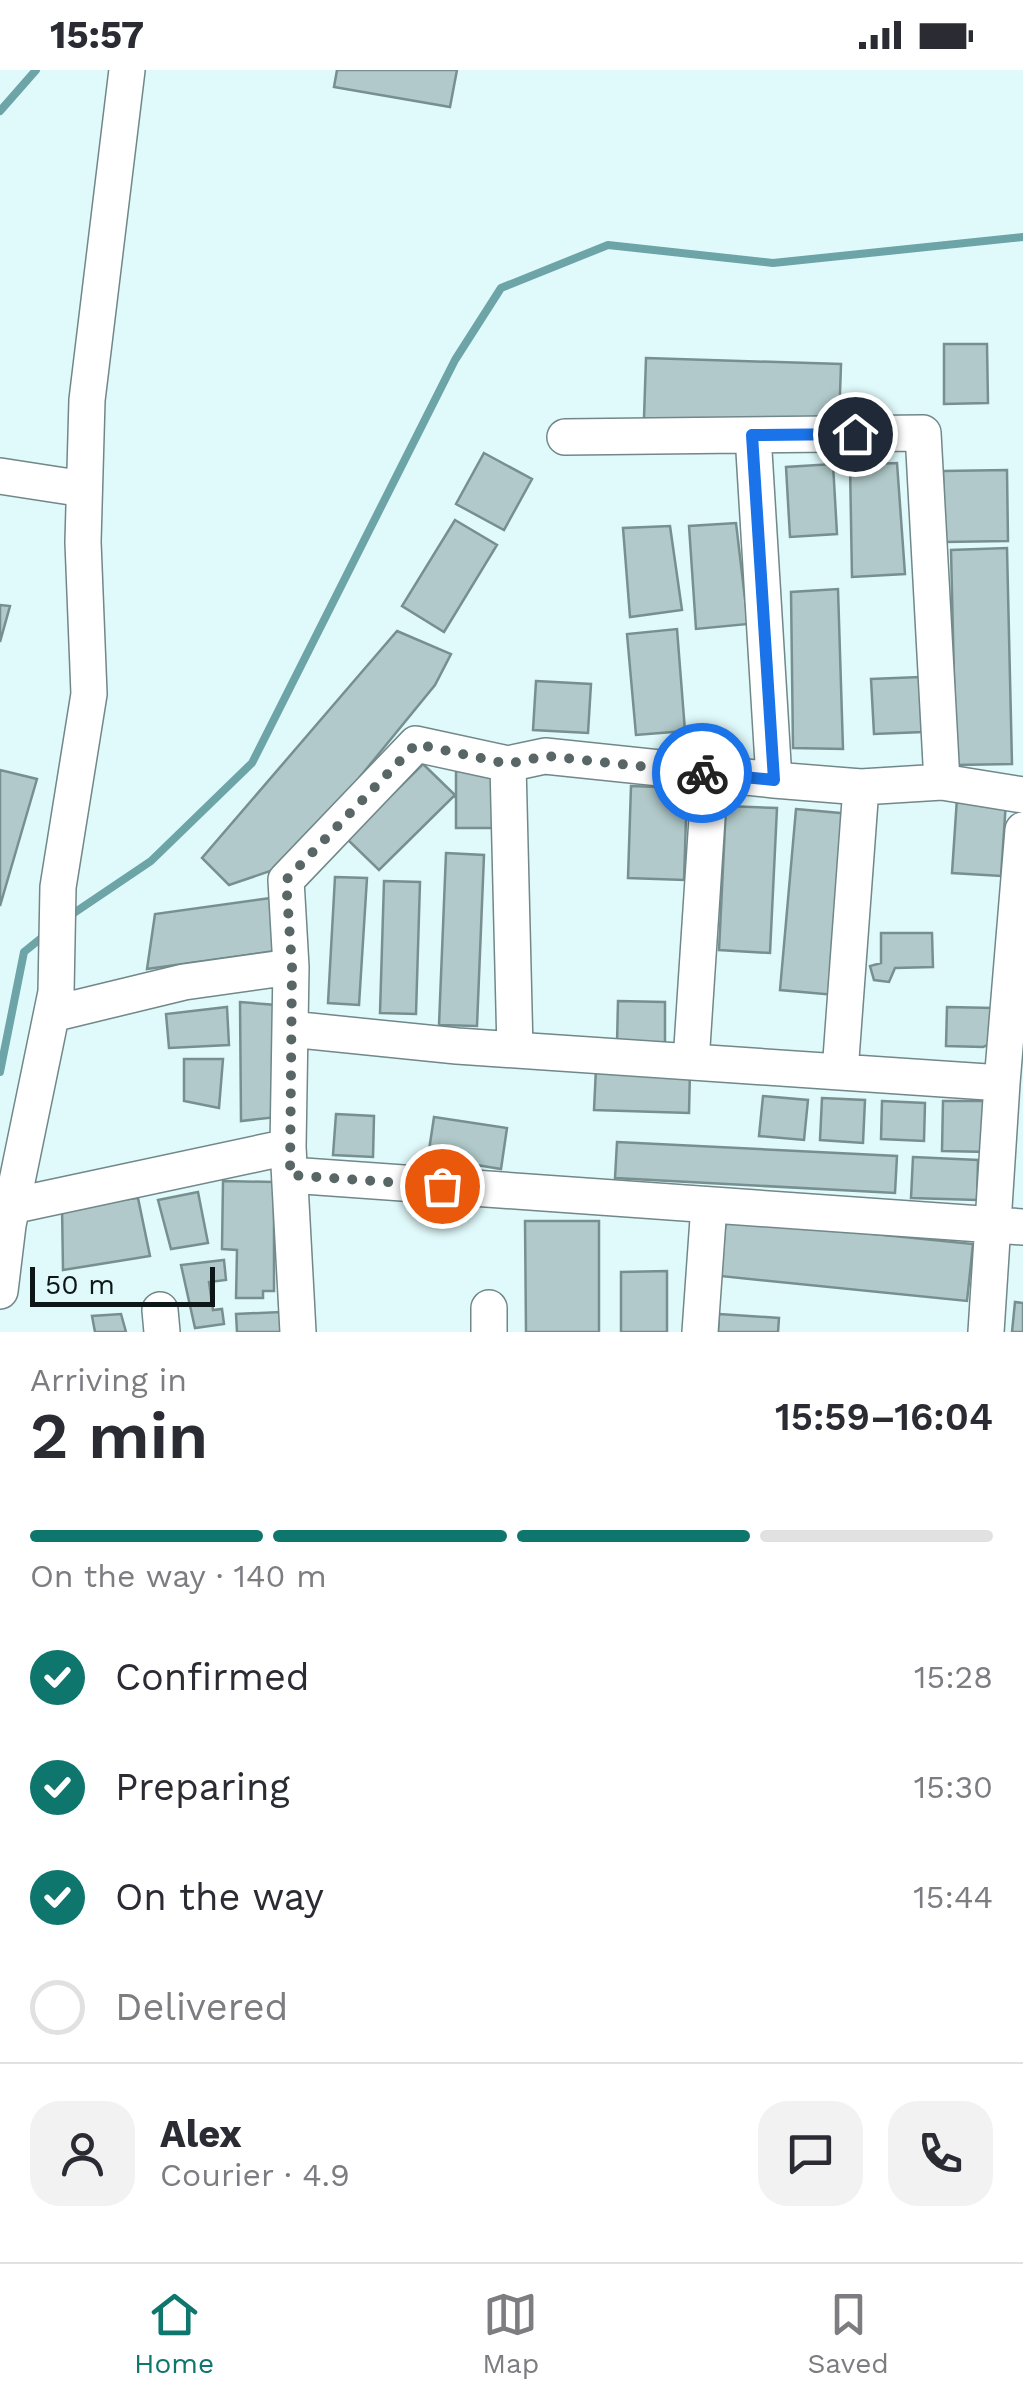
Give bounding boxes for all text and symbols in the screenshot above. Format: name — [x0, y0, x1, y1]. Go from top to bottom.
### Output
text: 15:57 — [50, 13, 144, 57]
pin — [813, 392, 898, 477]
icon: home — [828, 407, 883, 462]
courier — [652, 723, 752, 823]
icon: bike — [675, 746, 730, 801]
pin — [400, 1144, 485, 1229]
icon: bag — [415, 1159, 470, 1214]
scale bar — [30, 1262, 215, 1306]
text: 50 m — [45, 1268, 115, 1301]
text: Arriving in — [30, 1361, 187, 1399]
text: 15:59–16:04 — [775, 1395, 993, 1439]
text: 2 min — [30, 1398, 208, 1474]
text: On the way · 140 m — [30, 1557, 327, 1595]
icon: check — [30, 1650, 85, 1705]
text: Confirmed — [115, 1655, 310, 1699]
text: 15:28 — [914, 1658, 993, 1696]
icon: check — [30, 1760, 85, 1815]
text: Preparing — [115, 1765, 290, 1809]
text: 15:30 — [914, 1768, 993, 1806]
icon: check — [30, 1870, 85, 1925]
text: On the way — [115, 1875, 324, 1919]
text: 15:44 — [913, 1878, 993, 1916]
text: Delivered — [115, 1985, 288, 2029]
button: person — [30, 2101, 135, 2206]
button: chat — [758, 2101, 863, 2206]
button: phone — [888, 2101, 993, 2206]
text: Alex — [160, 2112, 242, 2156]
text: Courier · 4.9 — [160, 2156, 350, 2194]
tab: Home — [134, 2287, 214, 2380]
tab: Map — [482, 2287, 539, 2380]
tab: Saved — [808, 2287, 889, 2380]

